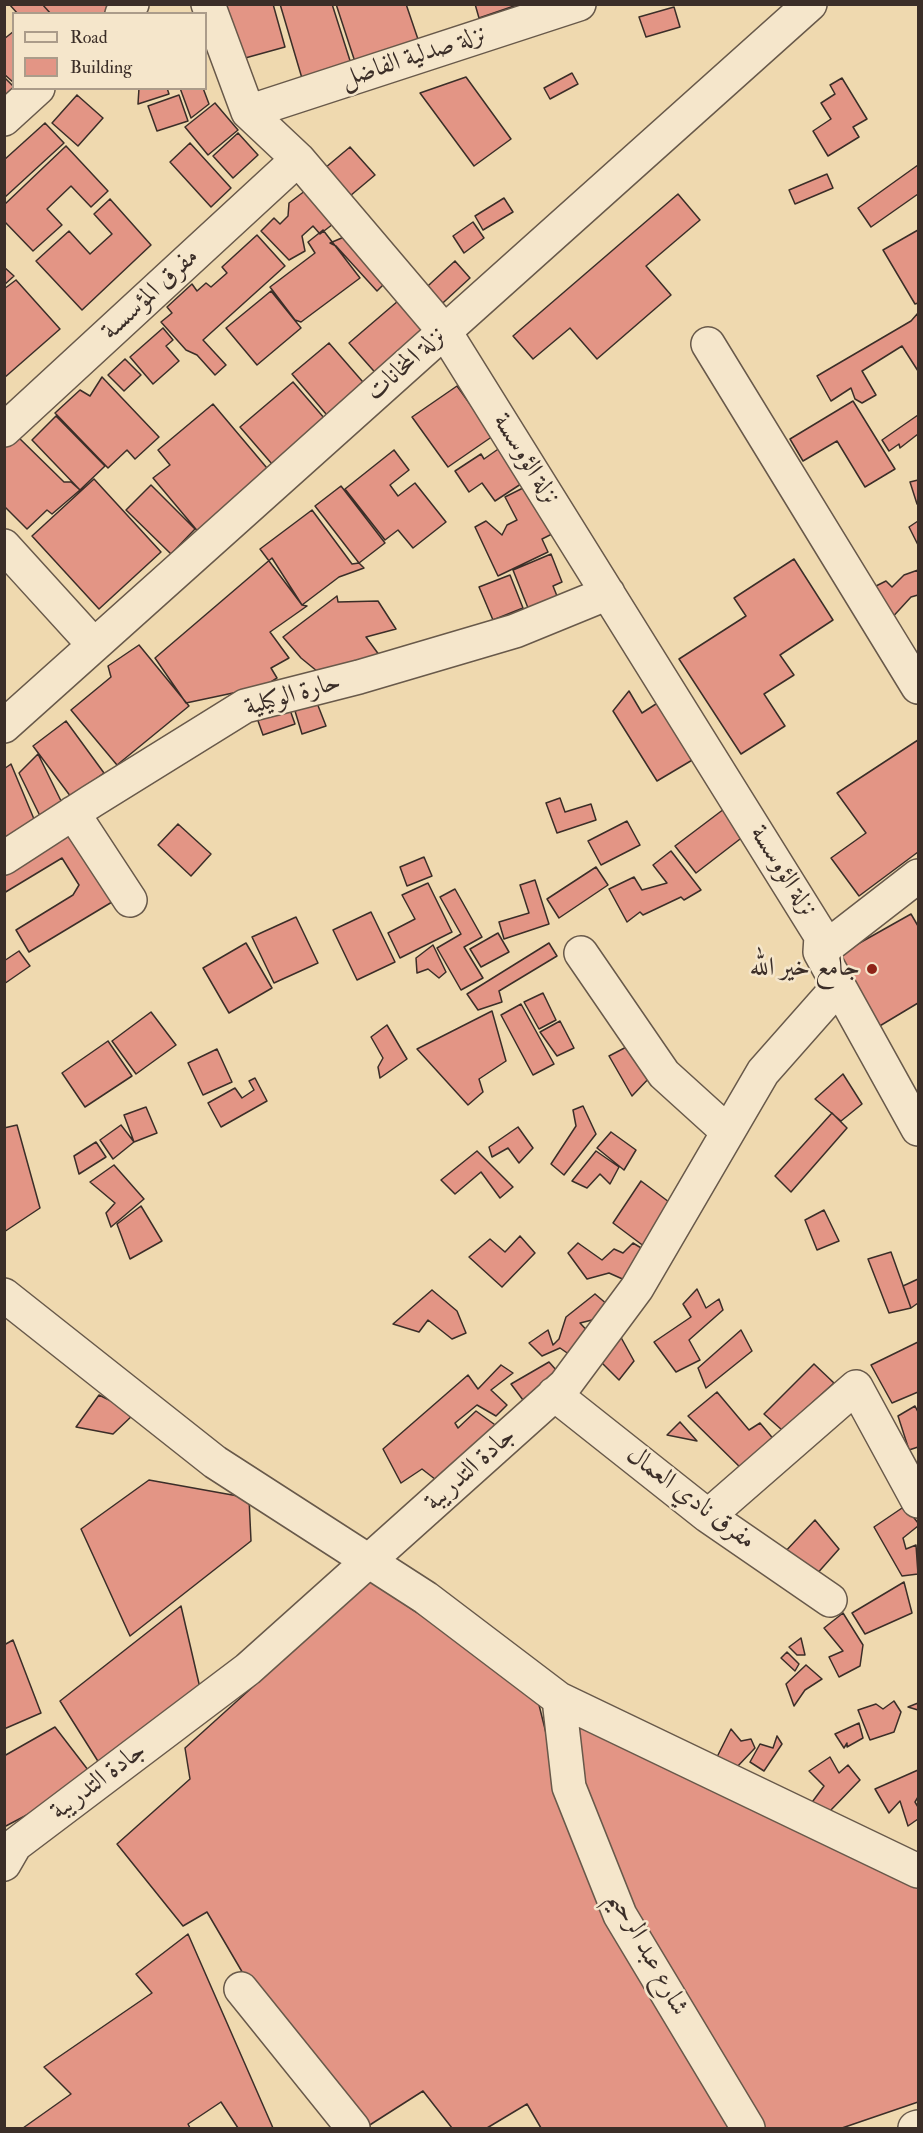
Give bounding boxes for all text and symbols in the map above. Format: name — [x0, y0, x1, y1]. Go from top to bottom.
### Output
legend — [12, 12, 207, 90]
street label: نزلة صدلية الفاضل — [337, 20, 491, 96]
text: Road — [70, 26, 108, 49]
text: Building — [70, 56, 132, 79]
street label: مفرق المؤسسىة — [96, 242, 206, 348]
street label: نزلة المخانات — [361, 321, 453, 409]
street label: نزلة الؤوسسة — [485, 408, 565, 512]
street label: حارة الوكيلية — [241, 667, 345, 725]
street label: نزلة الؤوسسة — [742, 820, 822, 924]
place label: جامع خير الله — [750, 953, 860, 985]
marker: جامع خير الله — [865, 962, 879, 976]
street label: جادة التدريبة — [419, 1421, 523, 1519]
street label: مفرق نادي العمال — [619, 1440, 761, 1558]
street label: جادة التدريبة — [45, 1736, 153, 1828]
street label: شارع عبد الرحيم — [600, 1886, 694, 2022]

